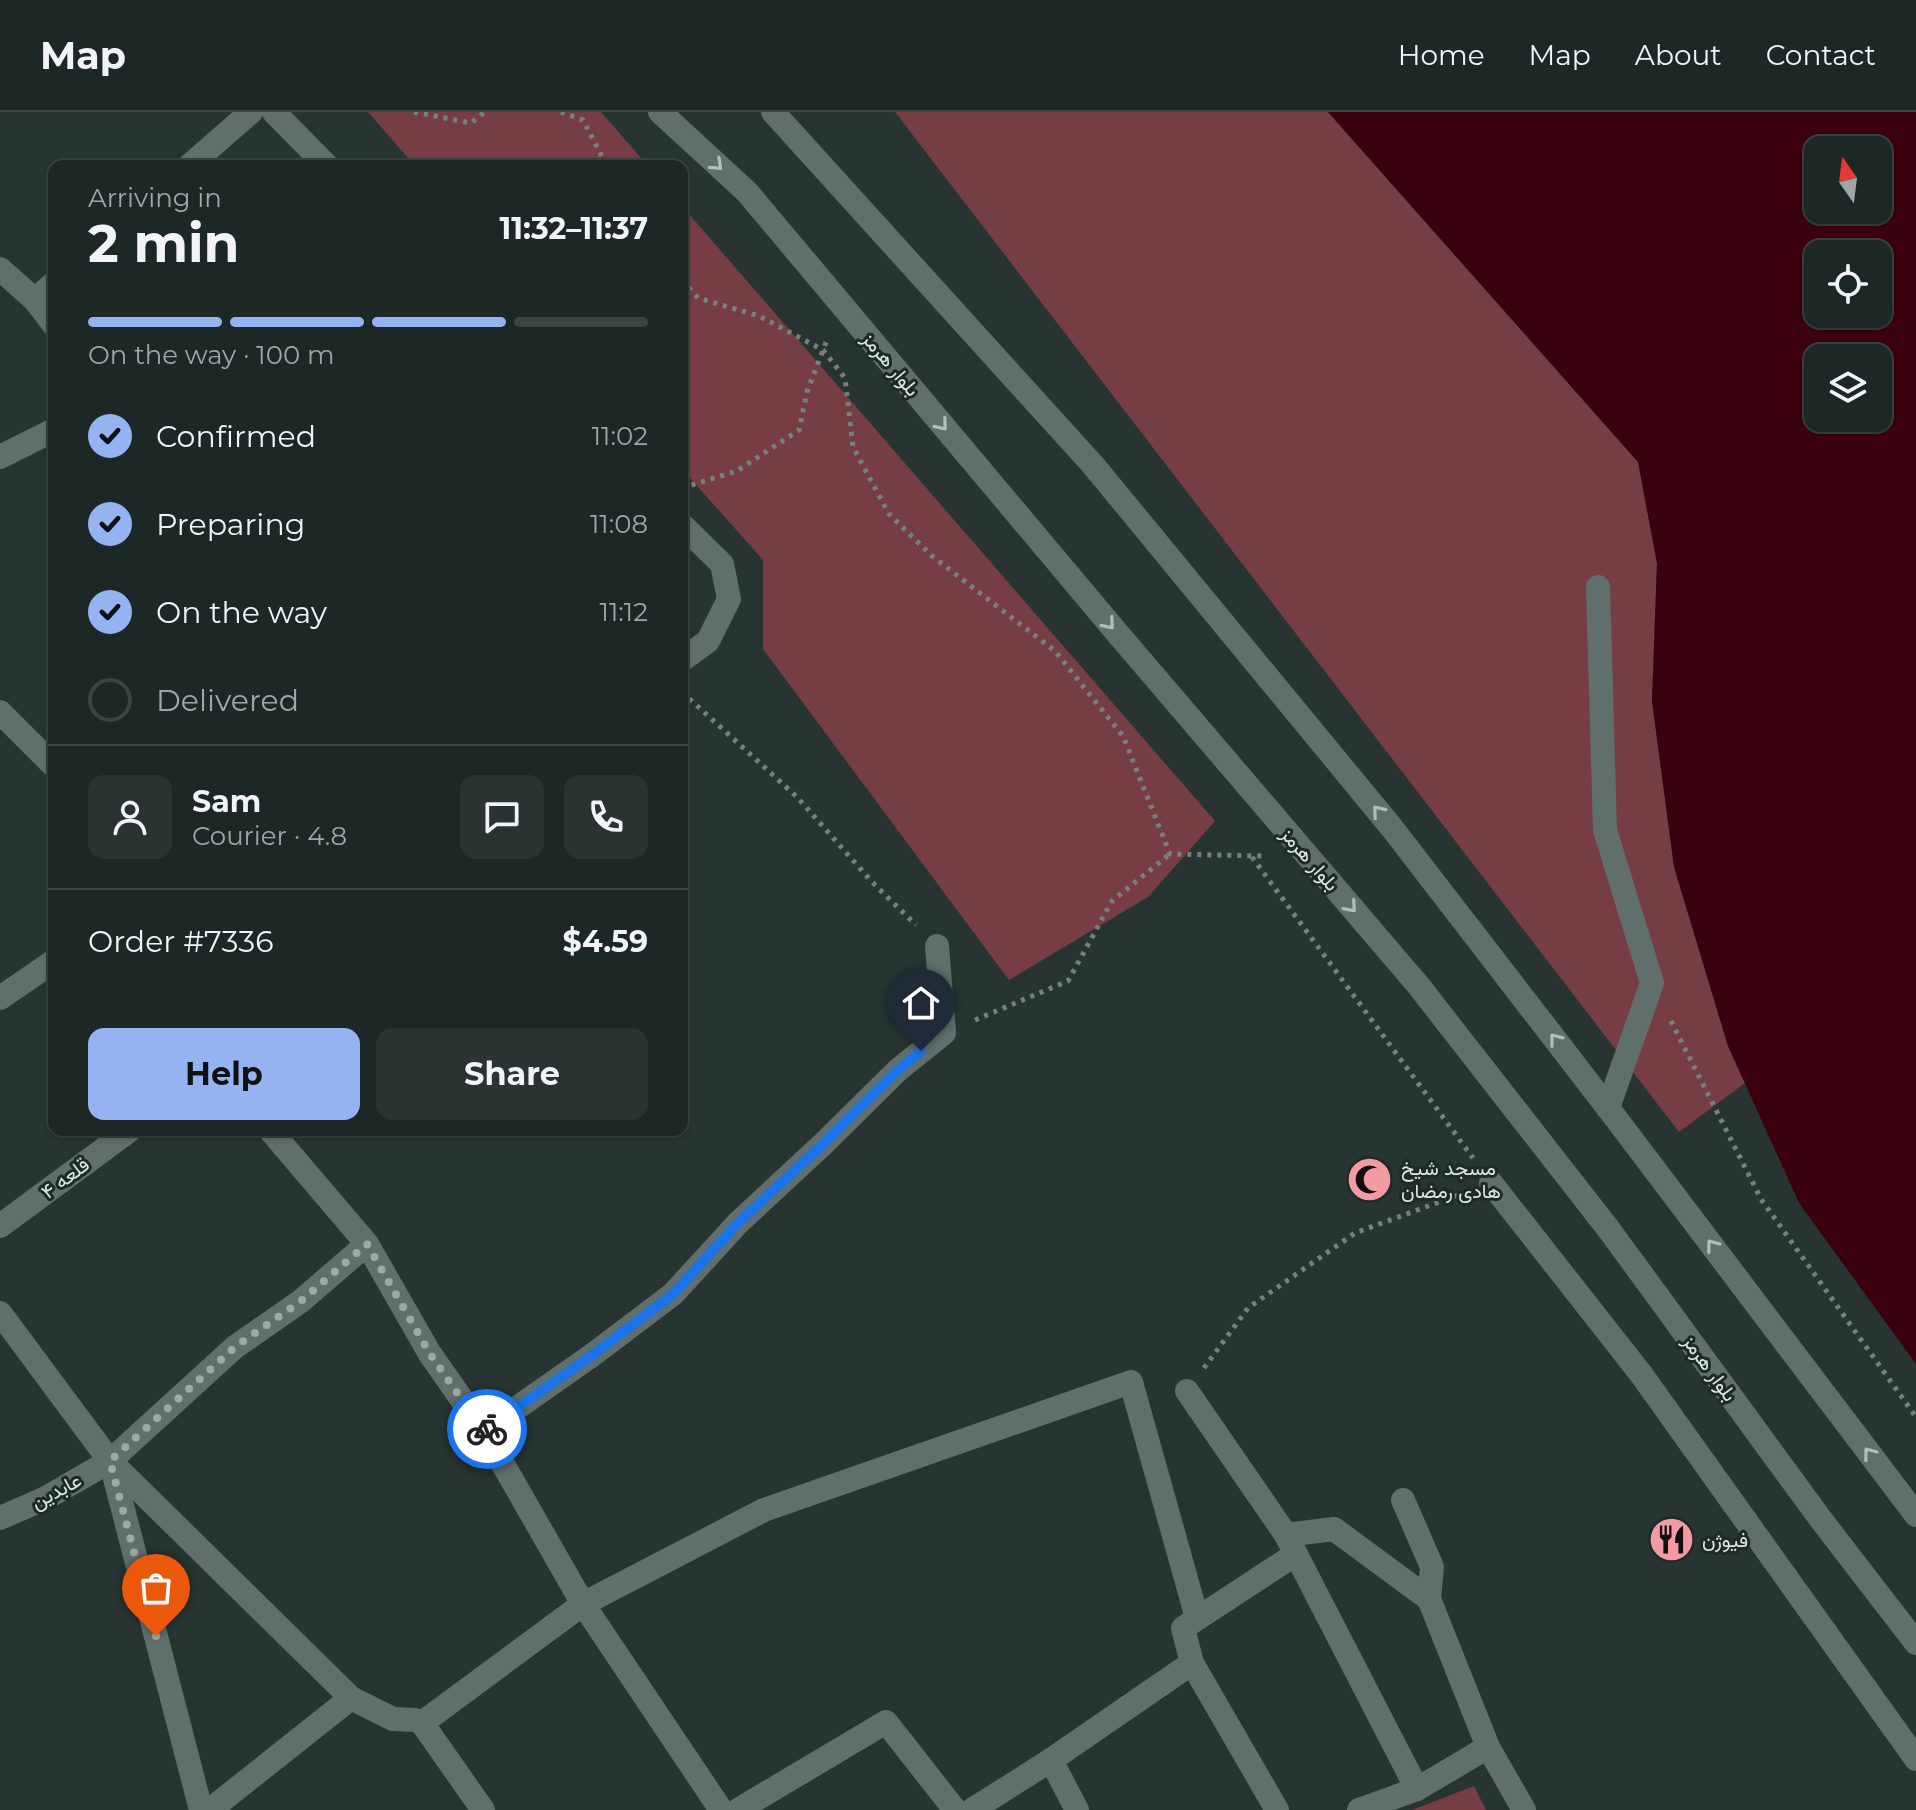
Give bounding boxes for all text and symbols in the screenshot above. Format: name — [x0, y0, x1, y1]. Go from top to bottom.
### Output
text: Map — [40, 32, 126, 79]
text: Home — [1398, 38, 1485, 72]
text: Map — [1529, 38, 1591, 72]
text: About — [1635, 38, 1722, 72]
text: Contact — [1766, 38, 1876, 72]
north arrow — [1804, 136, 1892, 224]
map controls — [1804, 136, 1892, 432]
one-way arrow — [708, 155, 723, 169]
text: Arriving in — [88, 182, 222, 214]
text: 11:32–11:37 — [500, 210, 648, 247]
text: 2 min — [88, 212, 240, 275]
button: locate — [1804, 240, 1892, 328]
street label: بلوار هرمز — [856, 326, 925, 402]
text: On the way · 100 m — [88, 339, 335, 371]
button: layers — [1804, 344, 1892, 432]
icon: check — [88, 414, 132, 458]
one-way arrow — [932, 416, 947, 430]
text: Confirmed — [156, 418, 316, 455]
text: 11:02 — [592, 420, 648, 452]
icon: check — [88, 502, 132, 546]
text: Preparing — [156, 506, 305, 543]
text: 11:08 — [590, 508, 648, 540]
icon: check — [88, 590, 132, 634]
text: On the way — [156, 594, 327, 631]
text: 11:12 — [600, 596, 648, 628]
one-way arrow — [1099, 615, 1114, 629]
text: Delivered — [156, 682, 299, 719]
button: person — [88, 775, 172, 859]
button: chat — [460, 775, 544, 859]
button: phone — [564, 775, 648, 859]
text: Sam — [192, 783, 261, 820]
one-way arrow — [1373, 806, 1388, 820]
text: Courier · 4.8 — [192, 820, 347, 852]
street label: بلوار هرمز — [1274, 822, 1344, 896]
one-way arrow — [1341, 898, 1356, 912]
text: Order #7336 — [88, 923, 273, 960]
text: $4.59 — [562, 923, 648, 960]
pin — [887, 969, 955, 1051]
icon: home — [899, 981, 943, 1025]
button: Help — [88, 1028, 360, 1120]
button: Share — [376, 1028, 648, 1120]
one-way arrow — [1550, 1033, 1564, 1048]
street label: قلعه ۴ — [36, 1152, 94, 1204]
mosque icon: مسجد شیخ هادی رمضان — [1346, 1156, 1394, 1204]
place label: مسجد شیخ هادی رمضان — [1401, 1156, 1501, 1204]
one-way arrow — [1708, 1240, 1722, 1254]
street label: بلوار هرمز — [1676, 1329, 1742, 1407]
courier — [447, 1389, 527, 1469]
icon: bike — [465, 1407, 509, 1451]
one-way arrow — [1865, 1447, 1879, 1461]
street label: عابدین — [27, 1468, 85, 1514]
restaurant icon: فیوژن — [1647, 1516, 1695, 1564]
place label: فیوژن — [1702, 1528, 1748, 1553]
pin — [122, 1554, 190, 1636]
icon: bag — [134, 1566, 178, 1610]

